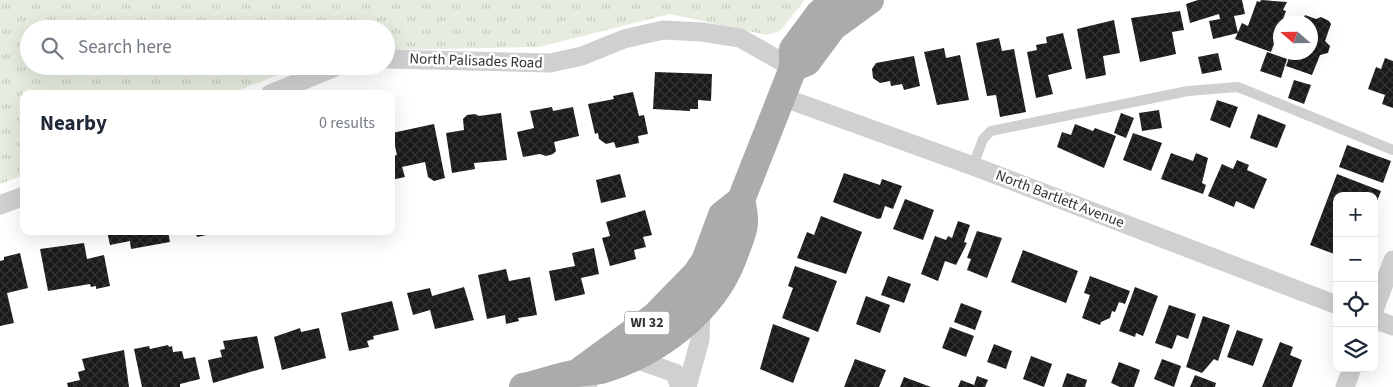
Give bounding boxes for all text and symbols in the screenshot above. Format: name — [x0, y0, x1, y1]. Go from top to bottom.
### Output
north arrow — [1273, 15, 1318, 60]
search box — [20, 20, 395, 75]
icon: search — [38, 34, 66, 62]
text: Search here — [78, 34, 172, 61]
street label: North Palisades Road — [409, 48, 543, 74]
text: Nearby — [40, 108, 107, 138]
text: 0 results — [319, 112, 375, 134]
street label: North Bartlett Avenue — [993, 165, 1127, 233]
map controls — [1333, 192, 1378, 372]
button: + — [1333, 192, 1378, 237]
button: − — [1333, 237, 1378, 282]
button: locate — [1333, 282, 1378, 327]
road number: WI 32 — [624, 312, 670, 334]
button: layers — [1333, 327, 1378, 372]

